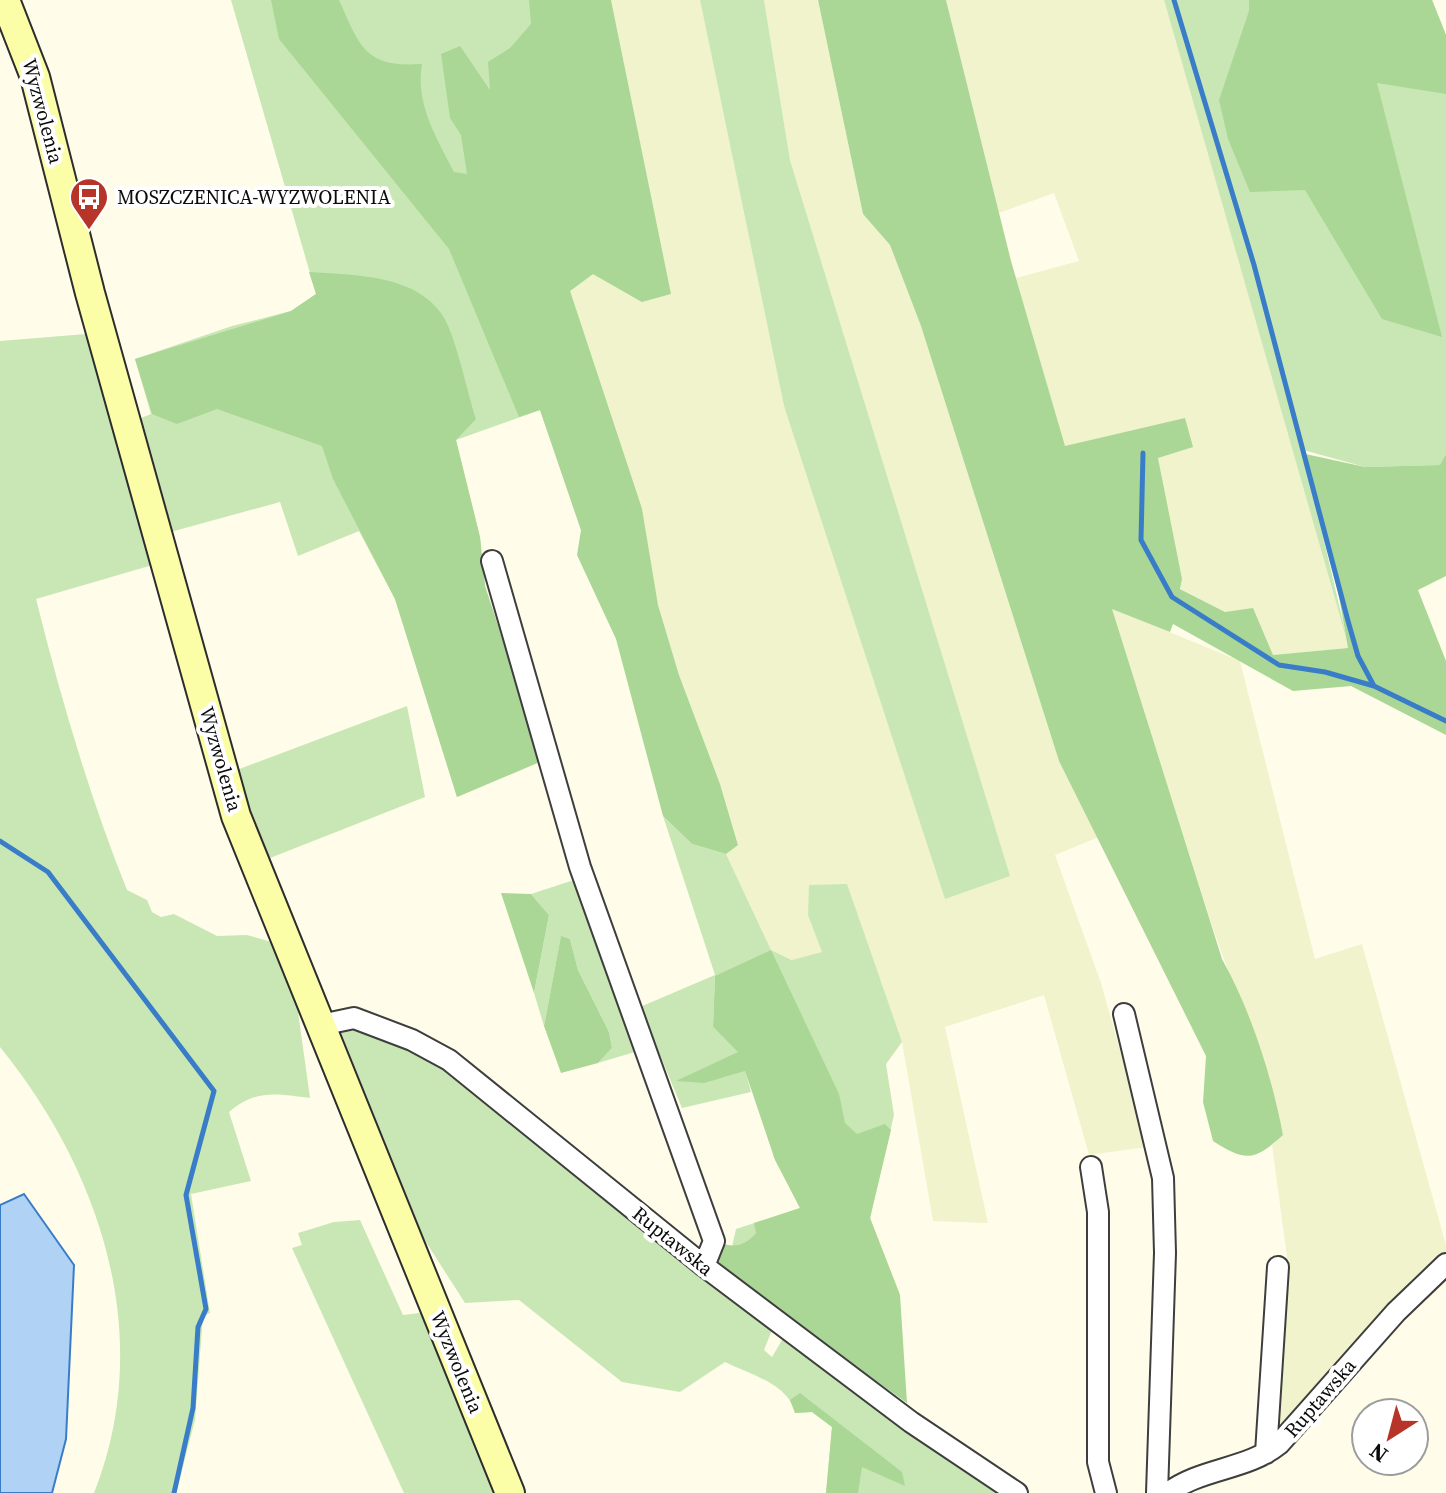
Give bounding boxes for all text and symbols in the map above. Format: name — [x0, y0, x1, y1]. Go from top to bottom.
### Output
street label: Wyzwolenia — [16, 55, 71, 168]
bus stop icon: MOSZCZENICA-WYZWOLENIA — [68, 176, 110, 231]
place label: MOSZCZENICA-WYZWOLENIA — [117, 183, 391, 211]
street label: Wyzwolenia — [193, 703, 250, 815]
street label: Ruptawska — [627, 1200, 720, 1283]
street label: Wyzwolenia — [424, 1307, 490, 1418]
street label: Ruptawska — [1278, 1352, 1363, 1444]
north arrow — [1350, 1397, 1430, 1477]
text: N — [1363, 1436, 1394, 1470]

